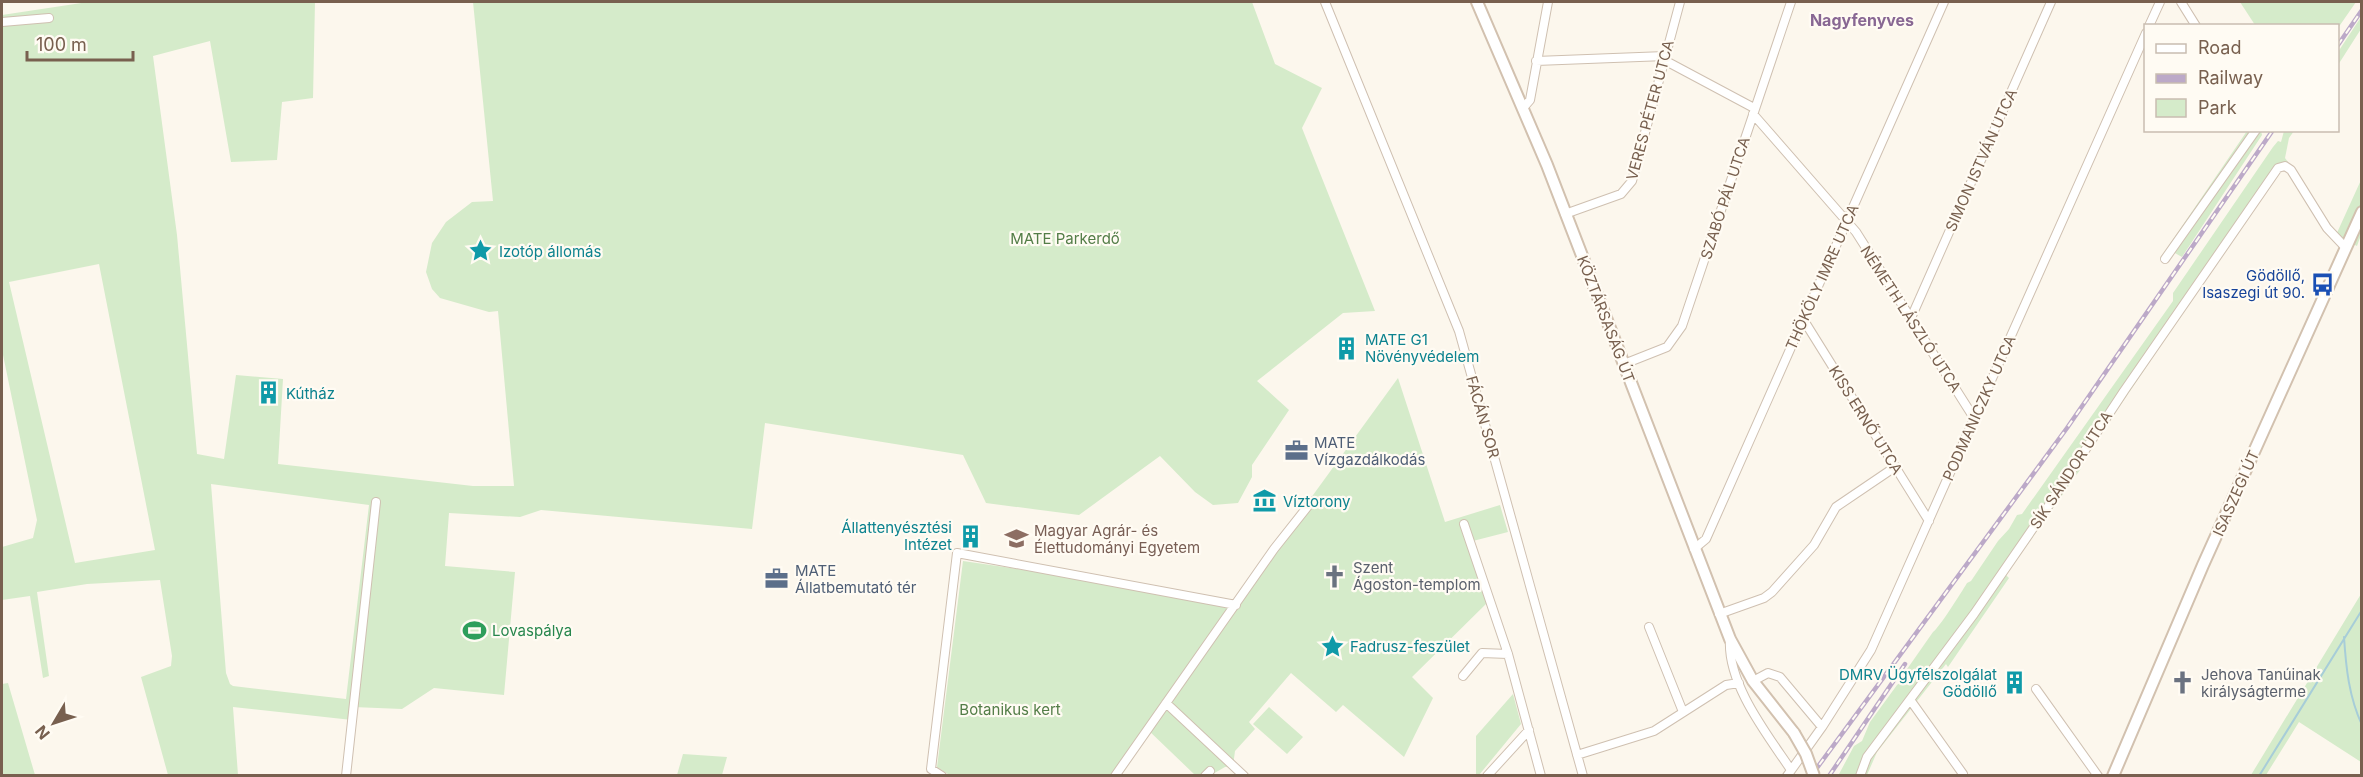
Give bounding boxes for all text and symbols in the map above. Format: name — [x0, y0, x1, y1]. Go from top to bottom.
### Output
district label: Nagyfenyves — [1810, 10, 1914, 30]
scale bar — [27, 24, 134, 62]
legend — [2144, 24, 2339, 132]
text: 100 m — [36, 34, 87, 55]
text: Road — [2198, 37, 2241, 58]
street label: VERES PÉTER UTCA — [1622, 38, 1678, 182]
text: Railway — [2198, 67, 2263, 88]
street label: SIMON ISTVÁN UTCA — [1941, 86, 2021, 234]
text: Park — [2198, 97, 2237, 118]
street label: SZABÓ PÁL UTCA — [1696, 134, 1754, 262]
street label: THÖKÖLY IMRE UTCA — [1781, 201, 1863, 353]
park label: MATE Parkerdő — [1010, 229, 1120, 248]
place icon: Izotóp állomás — [468, 238, 494, 264]
place label: Izotóp állomás — [499, 242, 601, 261]
street label: NÉMETH LÁSZLÓ UTCA — [1856, 242, 1966, 396]
street label: KÖZTÁRSASÁG ÚT — [1573, 253, 1639, 385]
place label: Gödöllő, Isaszegi út 90. — [2202, 266, 2305, 302]
bus stop icon: Gödöllő, Isaszegi út 90. — [2310, 271, 2336, 297]
place label: MATE G1 Növényvédelem — [1365, 330, 1479, 366]
street label: PODMANICZKY UTCA — [1938, 332, 2020, 484]
building icon: MATE G1 Növényvédelem — [1334, 335, 1360, 361]
street label: KISS ERNŐ UTCA — [1825, 362, 1907, 478]
street label: FÁCÁN SOR — [1462, 374, 1504, 461]
building icon: Kútház — [255, 380, 281, 406]
place label: Kútház — [286, 384, 335, 403]
street label: SÍK SÁNDOR UTCA — [2026, 407, 2116, 533]
place label: MATE Vízgazdálkodás — [1314, 433, 1425, 469]
office icon: MATE Vízgazdálkodás — [1283, 438, 1309, 464]
street label: ISASZEGI ÚT — [2209, 447, 2263, 539]
museum icon: Víztorony — [1252, 488, 1278, 514]
place label: Víztorony — [1283, 492, 1351, 511]
place label: Állattenyésztési Intézet — [841, 518, 952, 554]
place label: Magyar Agrár- és Élettudományi Egyetem — [1034, 521, 1200, 557]
building icon: Állattenyésztési Intézet — [957, 523, 983, 549]
school or university icon: Magyar Agrár- és Élettudományi Egyetem — [1003, 526, 1029, 552]
place label: Szent Ágoston-templom — [1353, 558, 1481, 594]
place label: MATE Állatbemutató tér — [795, 561, 917, 597]
church icon: Szent Ágoston-templom — [1322, 563, 1348, 589]
office icon: MATE Állatbemutató tér — [764, 566, 790, 592]
sports icon: Lovaspálya — [461, 617, 487, 643]
place label: Lovaspálya — [492, 621, 572, 640]
place icon: Fadrusz-feszület — [1319, 633, 1345, 659]
place label: Fadrusz-feszület — [1350, 637, 1470, 656]
place label: DMRV Ügyfélszolgálat Gödöllő — [1839, 665, 1997, 701]
place label: Jehova Tanúinak királyságterme — [2201, 665, 2322, 701]
building icon: DMRV Ügyfélszolgálat Gödöllő — [2002, 670, 2028, 696]
church icon: Jehova Tanúinak királyságterme — [2170, 670, 2196, 696]
north arrow — [24, 693, 84, 753]
park label: Botanikus kert — [959, 700, 1061, 719]
text: N — [31, 721, 54, 743]

